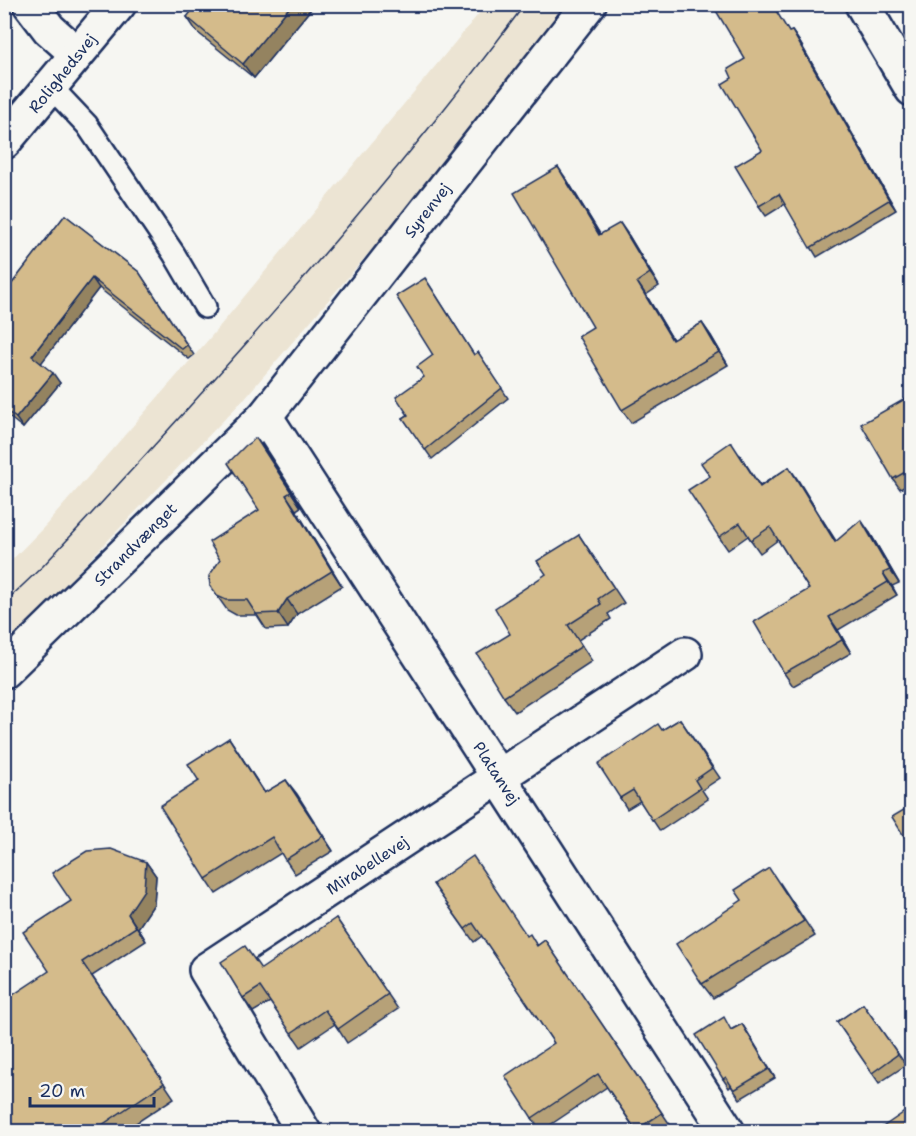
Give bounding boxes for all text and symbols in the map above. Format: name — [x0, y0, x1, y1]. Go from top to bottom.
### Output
street label: Rolighedsvej — [24, 29, 101, 117]
street label: Syrenvej — [399, 179, 455, 242]
street label: Strandvænget — [89, 498, 182, 591]
street label: Platanvej — [468, 738, 525, 809]
street label: Mirabellevej — [322, 831, 412, 900]
scale bar — [30, 1070, 154, 1108]
text: 20 m — [39, 1079, 85, 1103]

